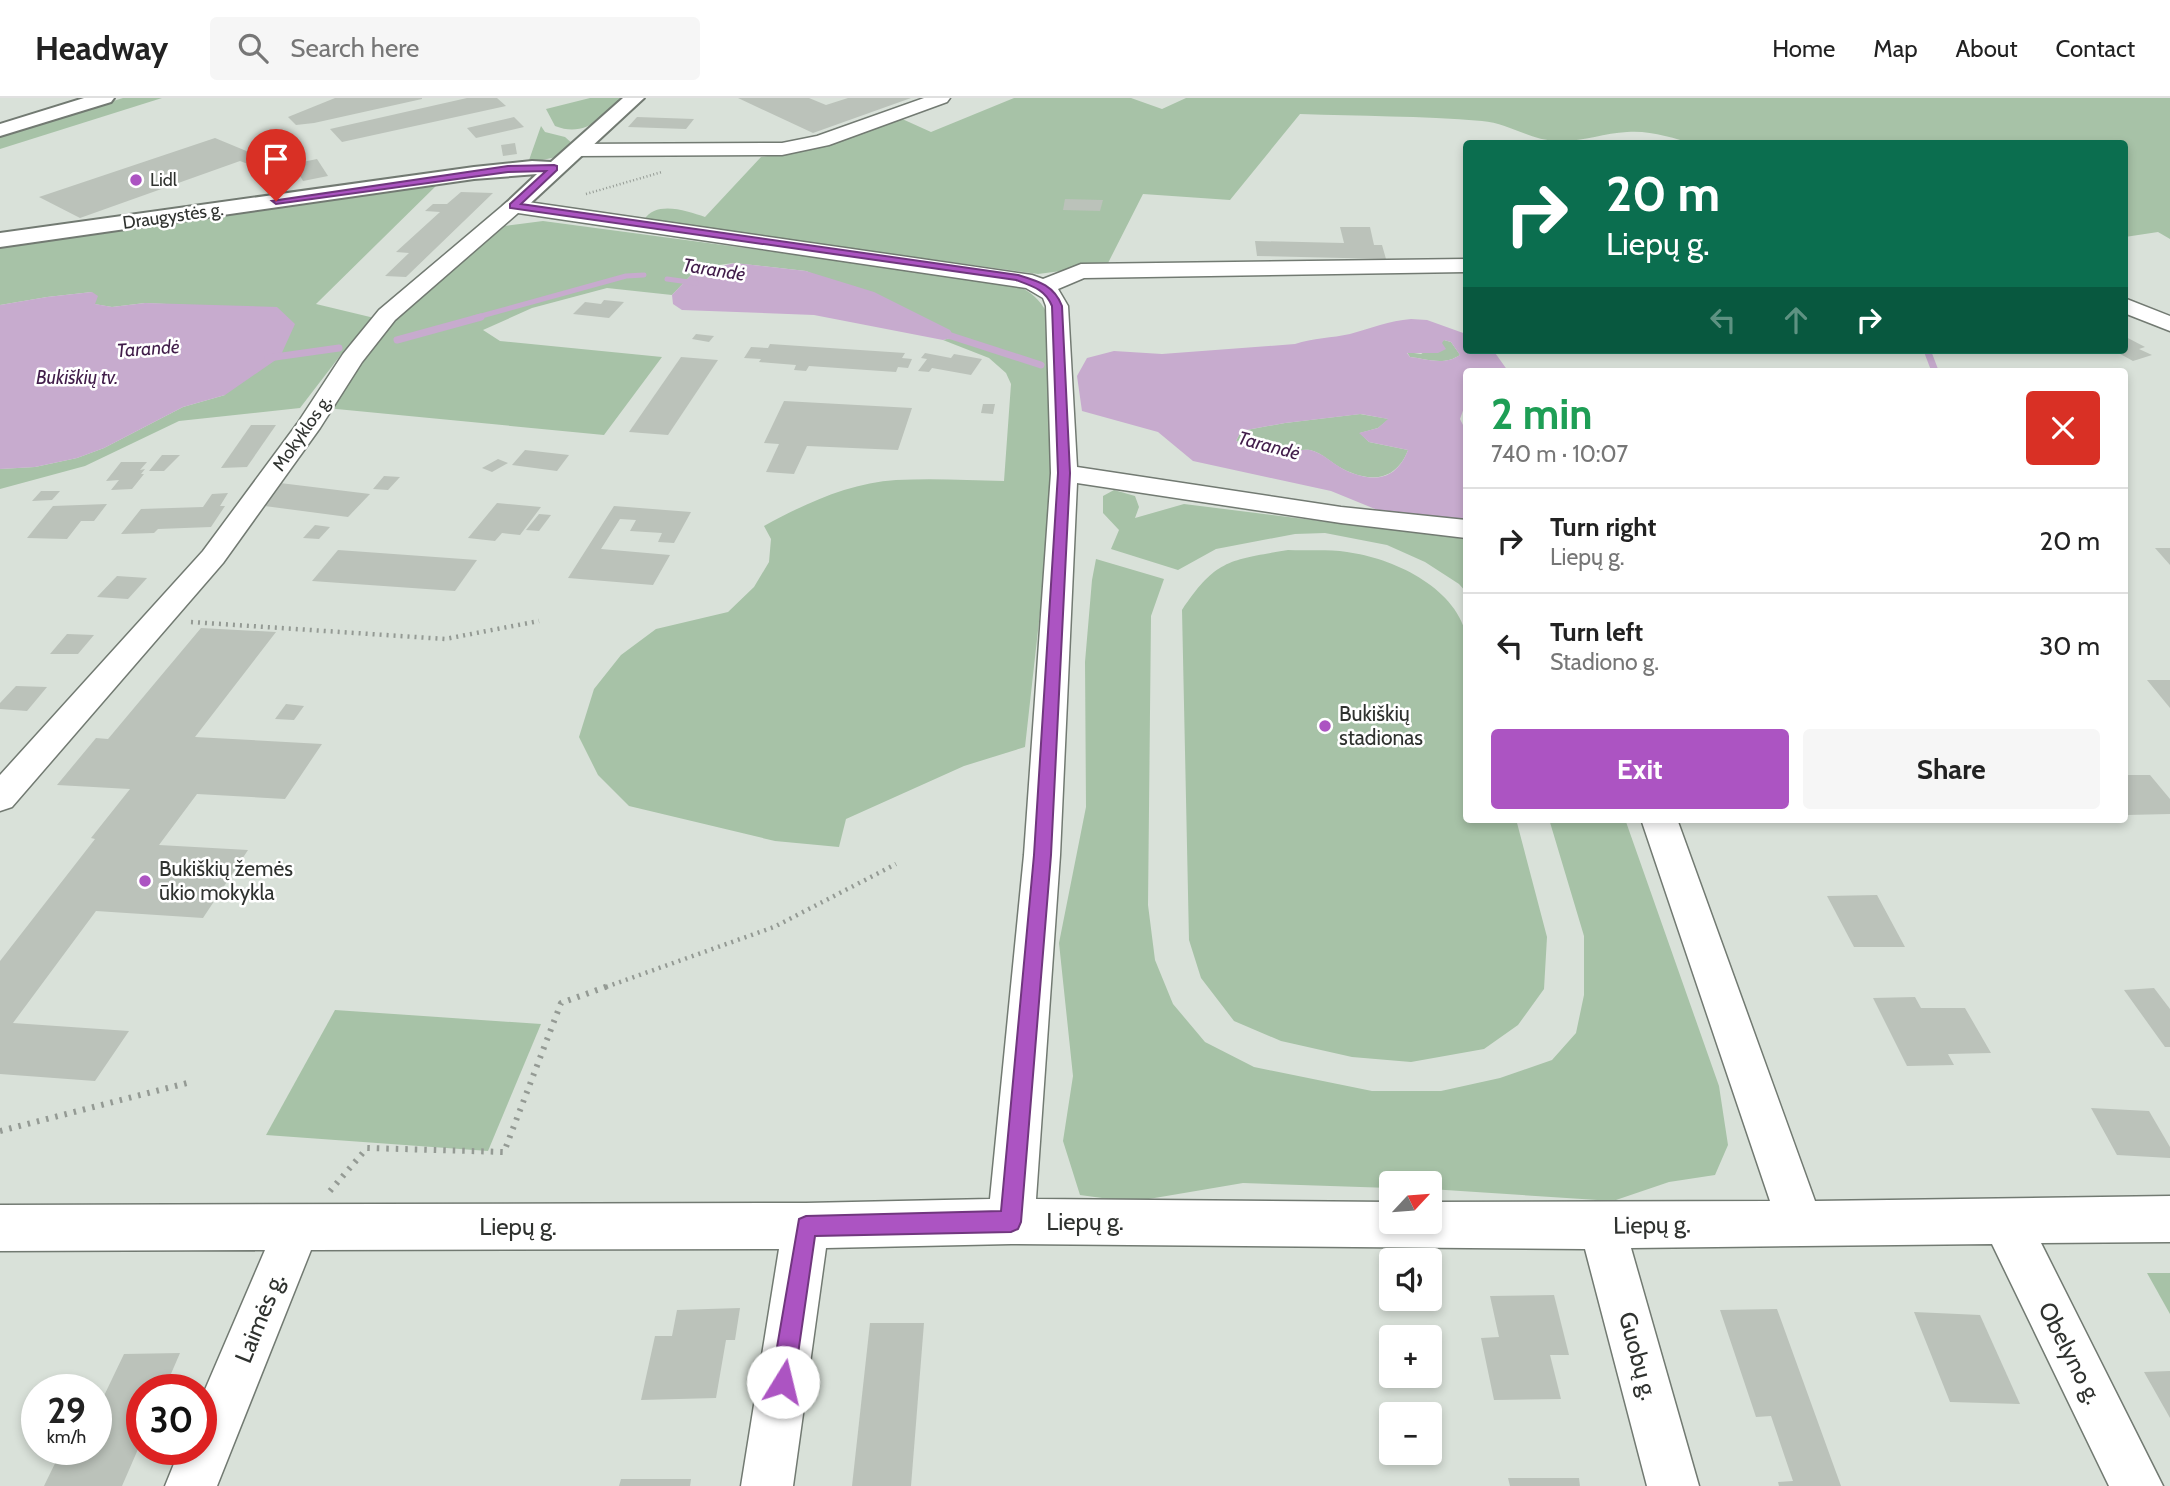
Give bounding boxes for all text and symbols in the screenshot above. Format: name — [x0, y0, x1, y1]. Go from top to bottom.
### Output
search box — [210, 17, 700, 80]
text: Headway — [35, 28, 168, 68]
icon: search — [234, 29, 272, 67]
text: Search here — [290, 32, 419, 64]
text: Home — [1772, 34, 1835, 63]
text: Map — [1873, 34, 1918, 63]
text: About — [1956, 34, 2018, 63]
text: Contact — [2056, 34, 2135, 63]
pin — [246, 129, 306, 201]
icon: arrive — [257, 140, 295, 178]
text: 20 m — [1606, 164, 1720, 223]
icon: right — [1491, 168, 1582, 259]
place label: Lidl — [150, 169, 178, 191]
marker: Lidl — [128, 172, 144, 188]
street label: Draugystės g. — [121, 198, 225, 234]
text: Liepų g. — [1606, 224, 1710, 263]
water label: Tarandė — [681, 253, 747, 286]
icon: left — [1704, 301, 1742, 339]
icon: ahead — [1777, 301, 1815, 339]
icon: right — [1850, 301, 1888, 339]
water label: Tarandė — [116, 335, 181, 362]
water label: Bukiškių tv. — [36, 366, 118, 389]
text: 2 min — [1491, 388, 1592, 440]
street label: Mokyklos g. — [268, 391, 336, 475]
button: close — [2026, 391, 2100, 465]
water label: Tarandė — [1235, 426, 1303, 465]
text: 740 m · 10:07 — [1491, 440, 1628, 468]
text: Turn right — [1550, 511, 1656, 543]
icon: right — [1491, 522, 1529, 560]
text: 20 m — [2040, 525, 2100, 557]
text: Liepų g. — [1550, 543, 1624, 571]
text: Turn left — [1550, 616, 1643, 648]
icon: left — [1491, 627, 1529, 665]
text: 30 m — [2039, 630, 2100, 662]
text: Stadiono g. — [1550, 648, 1659, 676]
place label: Bukiškių stadionas — [1339, 701, 1423, 750]
marker: Bukiškių stadionas — [1317, 718, 1333, 734]
button: Exit — [1491, 729, 1789, 809]
button: Share — [1803, 729, 2100, 809]
place label: Bukiškių žemės ūkio mokykla — [159, 856, 293, 905]
marker: Bukiškių žemės ūkio mokykla — [137, 873, 153, 889]
north arrow — [1379, 1171, 1442, 1234]
map controls — [1379, 1171, 1442, 1465]
street label: Liepų g. — [1046, 1207, 1124, 1236]
street label: Liepų g. — [1613, 1209, 1691, 1240]
street label: Liepų g. — [479, 1212, 557, 1241]
button: sound — [1379, 1248, 1442, 1311]
street label: Laimės g. — [228, 1269, 291, 1367]
street label: Obelyno g. — [2032, 1297, 2108, 1409]
street label: Guobų g. — [1613, 1309, 1664, 1403]
button: + — [1379, 1325, 1442, 1388]
position arrow — [746, 1345, 820, 1419]
speed limit sign: 30 — [126, 1374, 217, 1465]
text: 29 — [47, 1389, 86, 1432]
button: − — [1379, 1402, 1442, 1465]
text: km/h — [47, 1426, 86, 1448]

